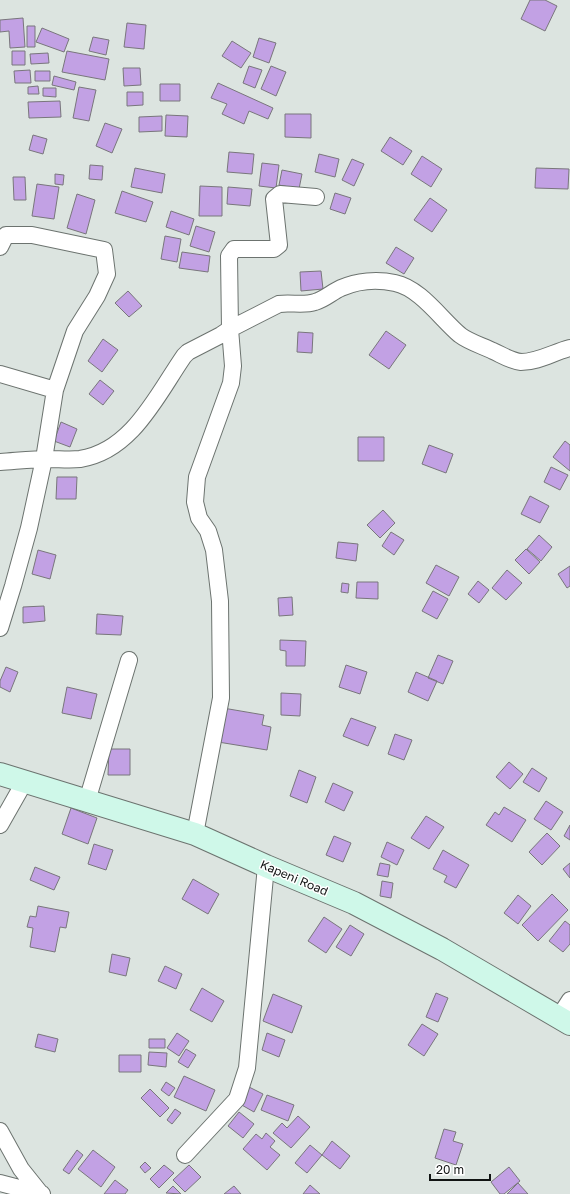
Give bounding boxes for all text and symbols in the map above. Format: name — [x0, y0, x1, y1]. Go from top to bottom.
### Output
street label: Kapeni Road — [258, 857, 330, 899]
scale bar — [430, 1156, 490, 1182]
text: 20 m — [436, 1162, 464, 1177]

